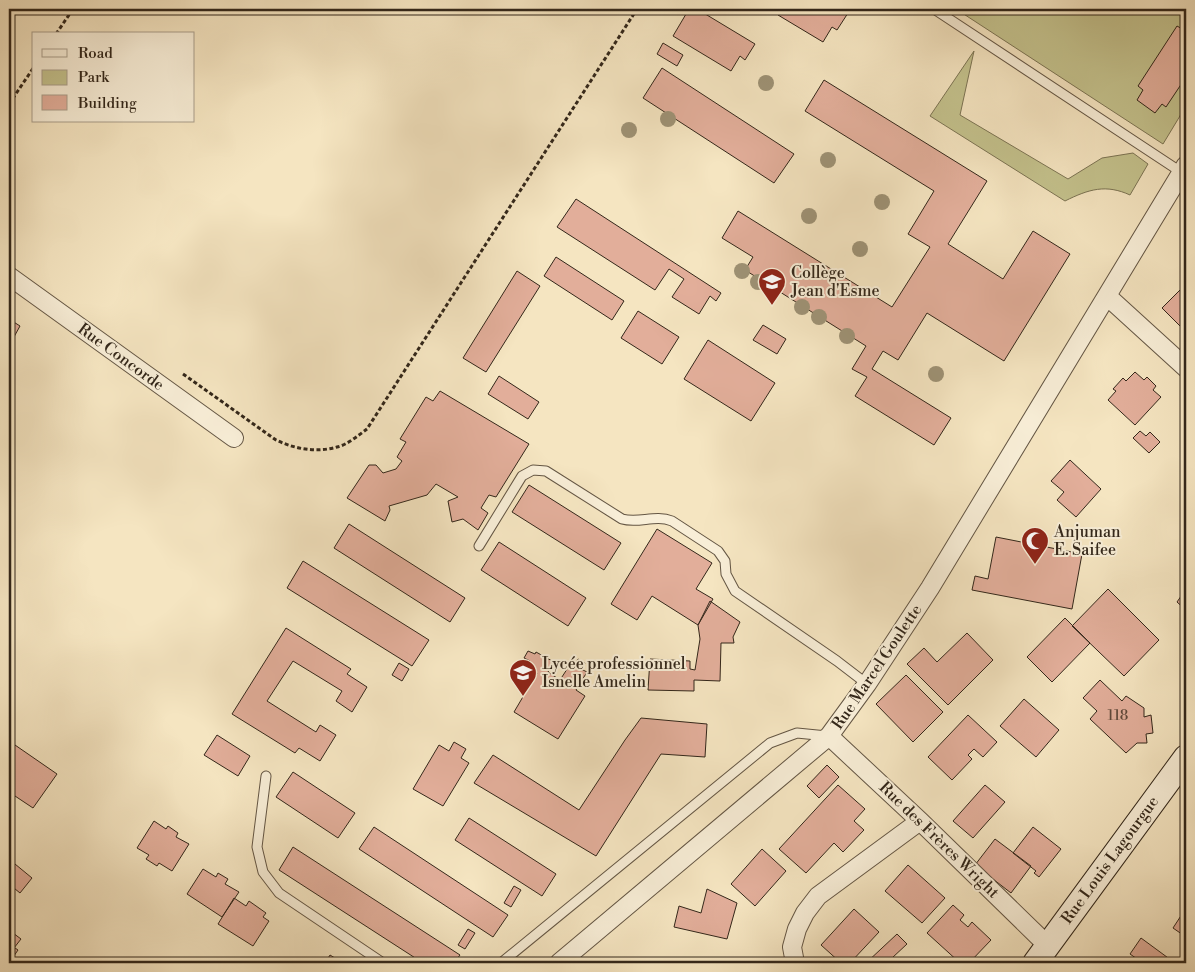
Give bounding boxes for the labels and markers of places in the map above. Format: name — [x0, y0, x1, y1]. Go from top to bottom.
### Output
place label: Collège Jean d'Esme — [790, 263, 880, 301]
school or university icon: Collège Jean d'Esme — [757, 267, 787, 306]
place label: Anjuman E. Saifee — [1053, 522, 1121, 560]
mosque icon: Anjuman E. Saifee — [1020, 526, 1050, 565]
place label: Lycée professionnel Isnelle Amelin — [542, 654, 686, 692]
school or university icon: Lycée professionnel Isnelle Amelin — [508, 658, 538, 697]

